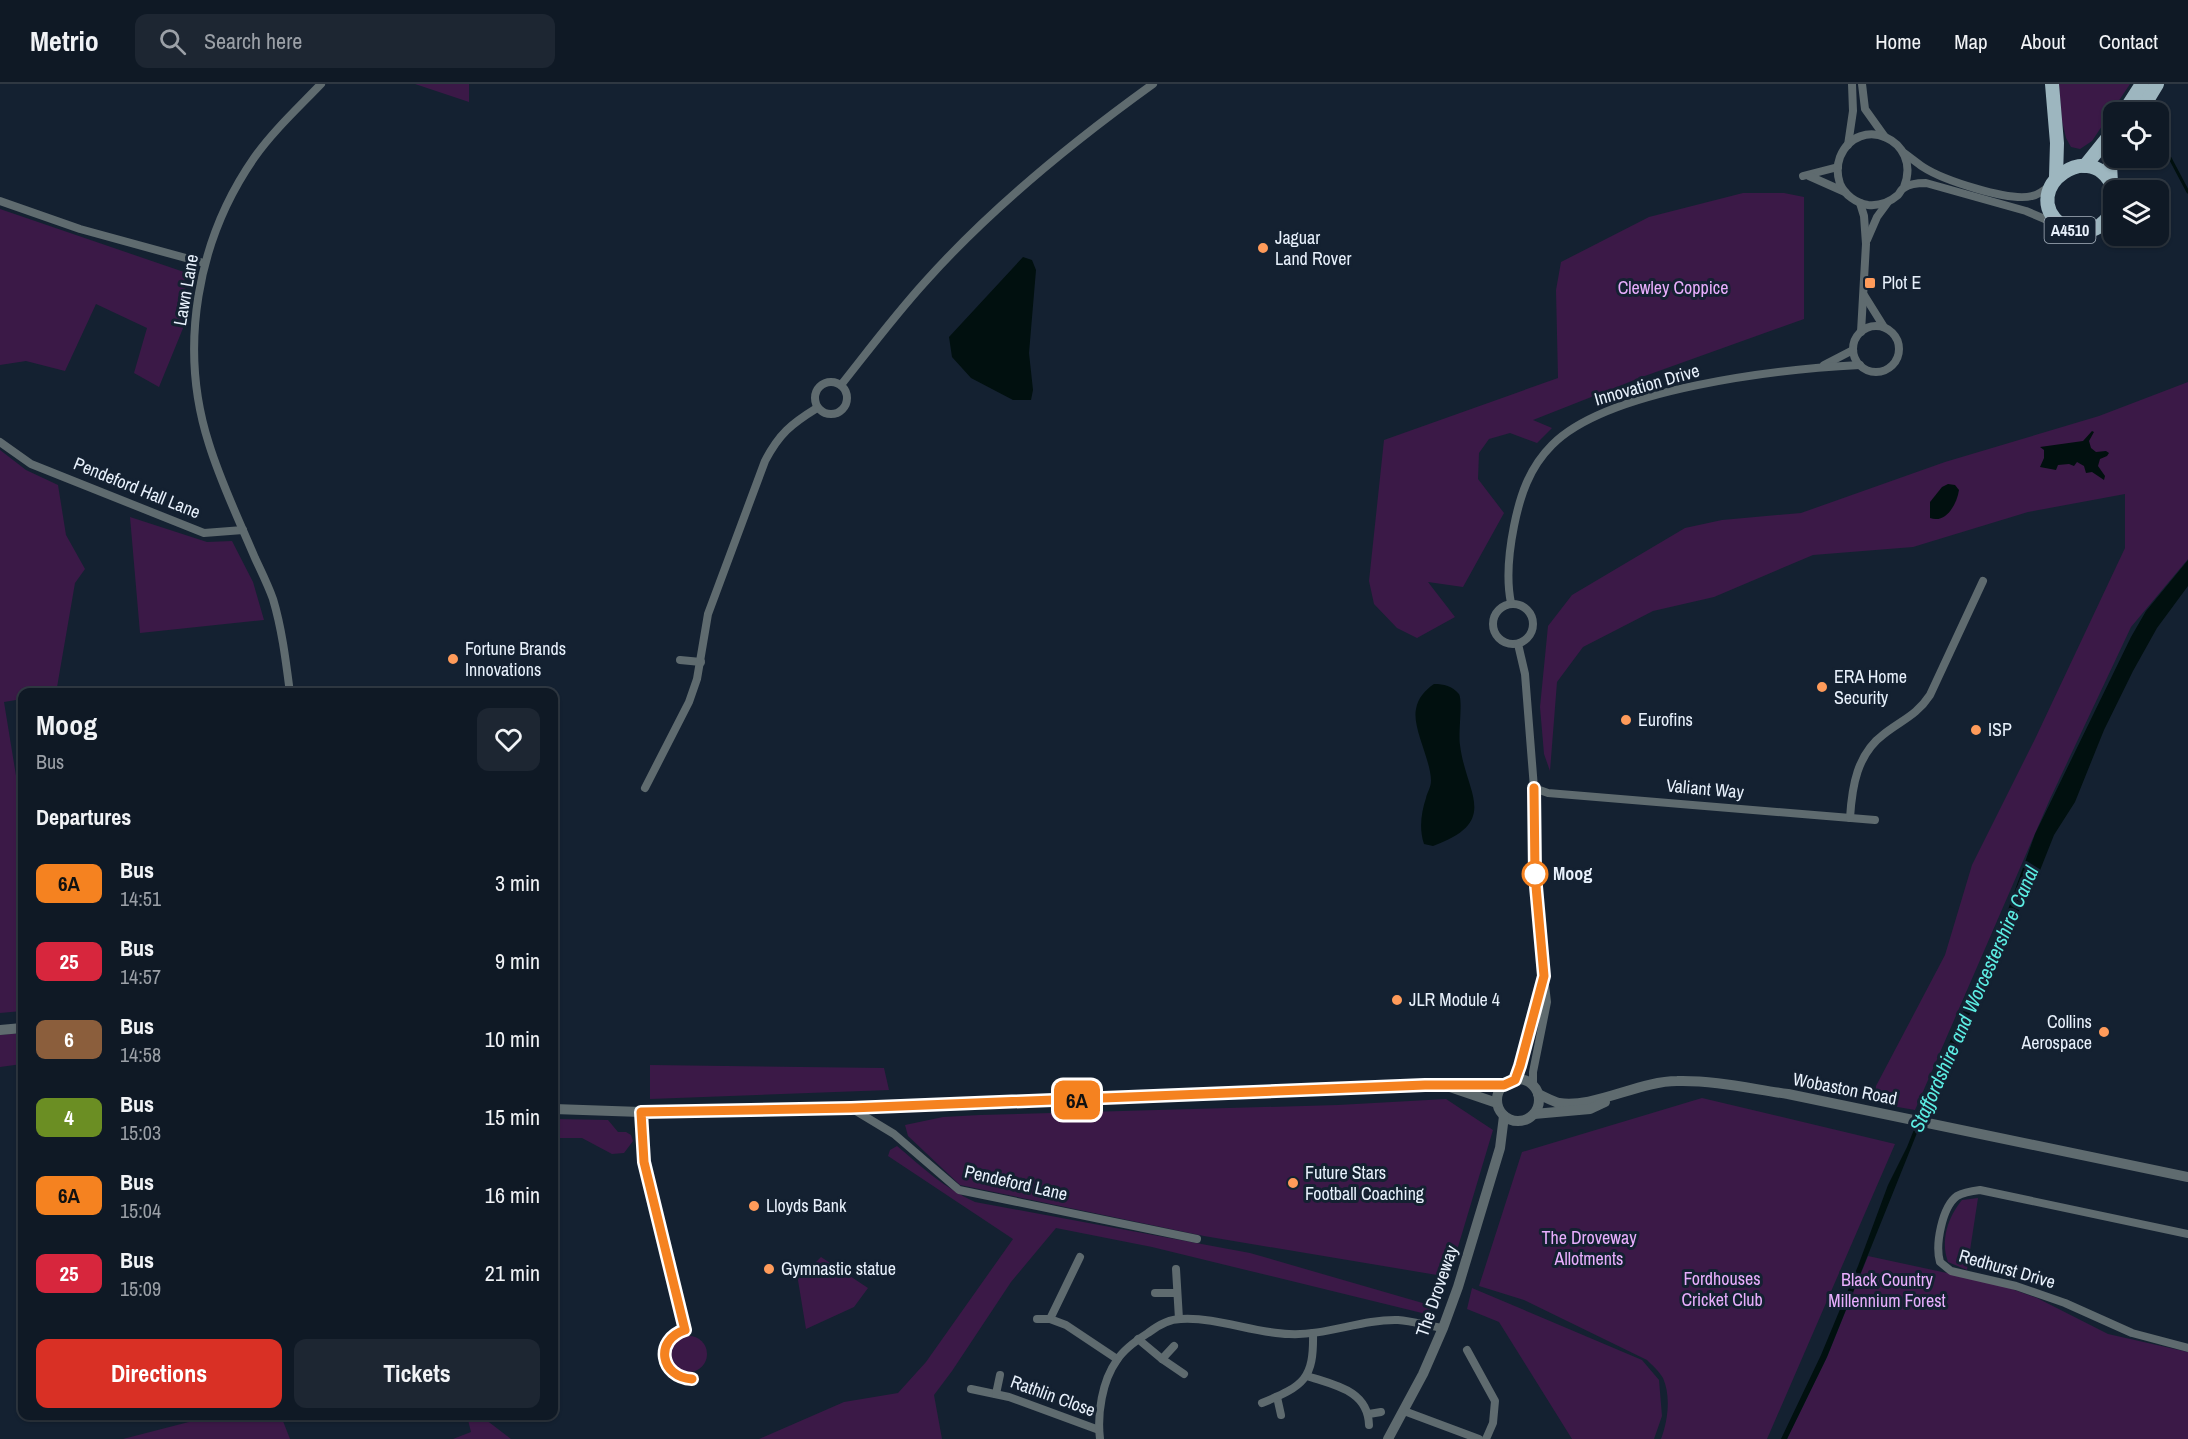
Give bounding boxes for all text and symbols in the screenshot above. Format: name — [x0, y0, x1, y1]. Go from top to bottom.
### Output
search box — [135, 14, 555, 68]
text: Metrio — [30, 22, 99, 60]
icon: search — [156, 25, 189, 58]
text: Search here — [204, 26, 302, 56]
text: Home — [1875, 27, 1921, 56]
text: Map — [1954, 27, 1988, 56]
text: About — [2021, 27, 2066, 56]
text: Contact — [2099, 27, 2158, 56]
map controls — [2103, 102, 2169, 246]
button: locate — [2103, 102, 2169, 168]
button: layers — [2103, 180, 2169, 246]
road number: A4510 — [2044, 217, 2096, 243]
place label: Jaguar Land Rover — [1275, 225, 1351, 271]
marker: Jaguar Land Rover — [1256, 241, 1270, 255]
street label: Lawn Lane — [167, 252, 204, 328]
place label: Plot E — [1882, 270, 1921, 295]
park label: Clewley Coppice — [1618, 275, 1728, 300]
marker: Plot E — [1863, 276, 1877, 290]
street label: Innovation Drive — [1591, 358, 1702, 411]
street label: Pendeford Hall Lane — [70, 451, 204, 524]
place label: Fortune Brands Innovations — [465, 636, 566, 682]
marker: Fortune Brands Innovations — [446, 652, 460, 666]
place label: ERA Home Security — [1834, 664, 1907, 710]
marker: ERA Home Security — [1815, 680, 1829, 694]
text: Moog — [36, 706, 97, 744]
place label: Eurofins — [1638, 707, 1693, 732]
button: heart — [477, 708, 540, 771]
marker: Eurofins — [1619, 713, 1633, 727]
place label: ISP — [1988, 717, 2012, 742]
marker: ISP — [1969, 723, 1983, 737]
text: Bus — [36, 748, 64, 775]
street label: Valiant Way — [1665, 773, 1746, 804]
text: Departures — [36, 802, 131, 832]
text: Bus — [120, 855, 154, 885]
marker: Moog — [1522, 861, 1548, 887]
place label: Moog — [1553, 861, 1592, 886]
water label: Staffordshire and Worcestershire Canal — [1903, 861, 2045, 1136]
text: 3 min — [495, 868, 540, 898]
text: 6A — [58, 869, 80, 898]
text: 14:51 — [120, 885, 161, 912]
text: Bus — [120, 933, 154, 963]
text: 9 min — [495, 946, 540, 976]
text: 25 — [59, 947, 79, 976]
text: 14:57 — [120, 963, 161, 990]
place label: JLR Module 4 — [1409, 987, 1500, 1012]
marker: JLR Module 4 — [1390, 993, 1404, 1007]
place label: Collins Aerospace — [2020, 1009, 2092, 1055]
text: Bus — [120, 1011, 154, 1041]
text: 10 min — [485, 1024, 540, 1054]
text: 6 — [64, 1025, 74, 1054]
marker: Collins Aerospace — [2097, 1025, 2111, 1039]
text: 14:58 — [120, 1041, 161, 1068]
street label: Wobaston Road — [1791, 1066, 1899, 1111]
line badge: 6A — [1050, 1080, 1104, 1120]
text: 6A — [1066, 1086, 1088, 1115]
text: Bus — [120, 1089, 154, 1119]
text: 15 min — [485, 1102, 540, 1132]
text: 4 — [64, 1103, 74, 1132]
text: 15:03 — [120, 1119, 161, 1146]
street label: Pendeford Lane — [962, 1159, 1070, 1207]
place label: Future Stars Football Coaching — [1305, 1160, 1425, 1206]
text: Bus — [120, 1167, 154, 1197]
marker: Future Stars Football Coaching — [1286, 1176, 1300, 1190]
text: 16 min — [485, 1180, 540, 1210]
text: 6A — [58, 1181, 80, 1210]
place label: Lloyds Bank — [766, 1193, 847, 1218]
text: 15:04 — [120, 1197, 161, 1224]
marker: Lloyds Bank — [747, 1199, 761, 1213]
park label: The Droveway Allotments — [1541, 1225, 1637, 1271]
street label: The Droveway — [1409, 1241, 1464, 1340]
street label: Redhurst Drive — [1956, 1243, 2058, 1294]
text: Bus — [120, 1245, 154, 1275]
place label: Gymnastic statue — [781, 1256, 896, 1281]
text: 21 min — [485, 1258, 540, 1288]
text: 25 — [59, 1259, 79, 1288]
marker: Gymnastic statue — [762, 1262, 776, 1276]
park label: Fordhouses Cricket Club — [1681, 1266, 1763, 1312]
park label: Black Country Millennium Forest — [1828, 1267, 1946, 1313]
text: 15:09 — [120, 1275, 161, 1302]
button: Directions — [36, 1339, 282, 1408]
button: Tickets — [294, 1339, 540, 1408]
street label: Rathlin Close — [1007, 1369, 1099, 1422]

